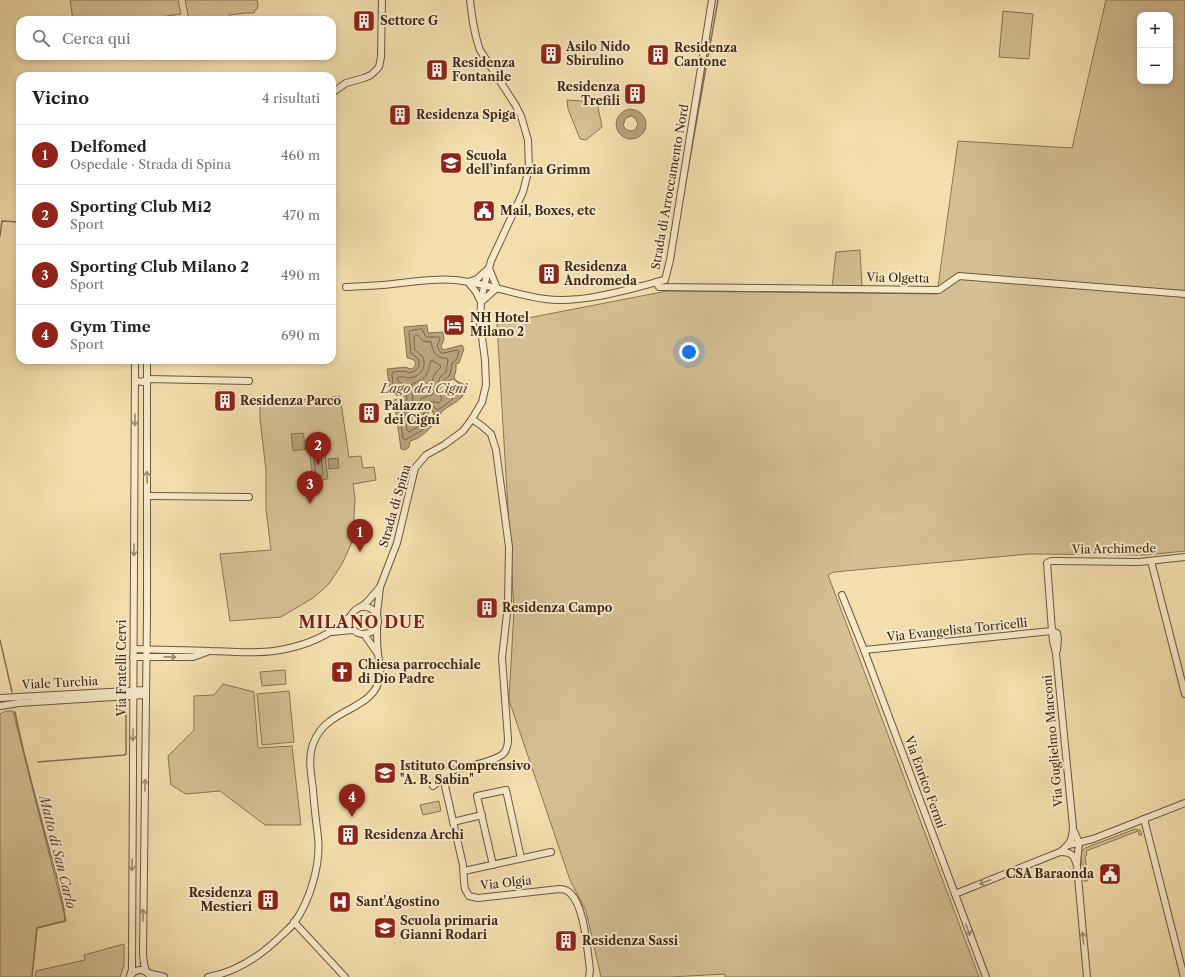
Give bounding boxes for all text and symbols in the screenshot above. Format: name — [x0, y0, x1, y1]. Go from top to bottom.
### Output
building icon: Settore G — [351, 8, 377, 34]
map controls — [1137, 12, 1173, 84]
button: + — [1137, 12, 1173, 48]
place label: Settore G — [380, 13, 438, 28]
search box — [16, 16, 336, 60]
icon: search — [30, 27, 52, 49]
text: Cerca qui — [62, 29, 131, 48]
place label: Asilo Nido Sbirulino — [565, 39, 631, 68]
place label: Residenza Cantone — [674, 40, 738, 69]
building icon: Asilo Nido Sbirulino — [538, 41, 564, 67]
building icon: Residenza Cantone — [645, 42, 671, 68]
button: − — [1137, 48, 1173, 84]
place label: Residenza Fontanile — [452, 55, 516, 84]
building icon: Residenza Fontanile — [424, 57, 450, 83]
place label: Residenza Trefili — [557, 79, 621, 108]
building icon: Residenza Trefili — [622, 81, 648, 107]
text: Vicino — [32, 88, 89, 108]
text: 4 risultati — [262, 90, 320, 106]
building icon: Residenza Spiga — [387, 102, 413, 128]
street label: Strada di Arroccamento Nord — [648, 102, 692, 271]
place label: Residenza Spiga — [416, 107, 517, 122]
text: Delfomed — [70, 137, 147, 156]
text: 1 — [42, 147, 48, 163]
text: 460 m — [281, 147, 320, 163]
place label: Scuola dell’infanzia Grimm — [466, 148, 591, 177]
school or university icon: Scuola dell’infanzia Grimm — [438, 150, 464, 176]
text: Ospedale · Strada di Spina — [70, 156, 231, 172]
text: Sporting Club Mi2 — [70, 197, 212, 216]
public building icon: Mail, Boxes, etc — [471, 198, 497, 224]
place label: Mail, Boxes, etc — [500, 203, 596, 218]
text: 2 — [41, 207, 49, 223]
text: 470 m — [282, 207, 320, 223]
text: Sport — [70, 216, 104, 232]
text: Sporting Club Milano 2 — [70, 257, 249, 276]
place label: Residenza Andromeda — [563, 259, 638, 288]
building icon: Residenza Andromeda — [536, 261, 562, 287]
text: 3 — [41, 267, 49, 283]
text: 490 m — [281, 267, 320, 283]
street label: Via Olgetta — [865, 269, 930, 286]
text: Sport — [70, 276, 104, 292]
place label: NH Hotel Milano 2 — [470, 310, 529, 339]
hotel icon: NH Hotel Milano 2 — [441, 312, 467, 338]
text: Gym Time — [70, 317, 151, 336]
text: 4 — [41, 327, 49, 343]
text: 690 m — [281, 327, 320, 343]
text: Sport — [70, 336, 104, 352]
your location — [679, 342, 699, 362]
water label: Lago dei Cigni — [380, 380, 468, 396]
building icon: Residenza Parco — [212, 388, 238, 414]
place label: Residenza Parco — [240, 393, 341, 408]
place label: Palazzo dei Cigni — [384, 398, 441, 427]
building icon: Palazzo dei Cigni — [356, 400, 382, 426]
one-way arrow — [131, 413, 139, 426]
pin: 2 — [305, 432, 331, 465]
street label: Strada di Spina — [376, 462, 414, 549]
one-way arrow — [143, 471, 151, 484]
pin: 3 — [297, 471, 323, 504]
pin: 1 — [347, 519, 373, 552]
street label: Via Archimede — [1071, 540, 1157, 557]
one-way arrow — [130, 543, 138, 556]
building icon: Residenza Campo — [474, 595, 500, 621]
place label: Residenza Campo — [502, 600, 613, 615]
district label: MILANO DUE — [299, 612, 426, 632]
street label: Via Evangelista Torricelli — [885, 615, 1028, 644]
street label: Via Fratelli Cervi — [114, 619, 129, 717]
one-way arrow — [163, 653, 176, 661]
place label: Chiesa parrocchiale di Dio Padre — [358, 657, 481, 686]
church icon: Chiesa parrocchiale di Dio Padre — [329, 659, 355, 685]
street label: Viale Turchia — [20, 673, 99, 692]
street label: Via Guglielmo Marconi — [1039, 674, 1066, 809]
one-way arrow — [129, 728, 137, 741]
street label: Via Enrico Fermi — [902, 733, 949, 830]
place label: Istituto Comprensivo "A. B. Sabin" — [400, 758, 531, 787]
school or university icon: Istituto Comprensivo "A. B. Sabin" — [372, 760, 398, 786]
one-way arrow — [141, 779, 148, 792]
pin: 4 — [339, 784, 365, 817]
water label: Matto di San Carlo — [36, 792, 80, 910]
building icon: Residenza Archi — [335, 822, 361, 848]
place label: Residenza Archi — [364, 827, 465, 842]
one-way arrow — [128, 858, 136, 871]
public building icon: CSA Baraonda — [1097, 861, 1123, 887]
place label: CSA Baraonda — [1006, 866, 1095, 881]
street label: Via Olgia — [479, 872, 533, 893]
one-way arrow — [980, 878, 992, 886]
place label: Residenza Mestieri — [189, 885, 253, 914]
building icon: Residenza Mestieri — [255, 887, 281, 913]
hospital icon: Sant'Agostino — [327, 889, 353, 915]
place label: Sant'Agostino — [356, 894, 440, 909]
one-way arrow — [140, 909, 147, 922]
place label: Scuola primaria Gianni Rodari — [400, 913, 499, 942]
school or university icon: Scuola primaria Gianni Rodari — [372, 915, 398, 941]
one-way arrow — [965, 924, 973, 936]
building icon: Residenza Sassi — [553, 928, 579, 954]
one-way arrow — [1080, 932, 1087, 945]
place label: Residenza Sassi — [582, 933, 679, 948]

